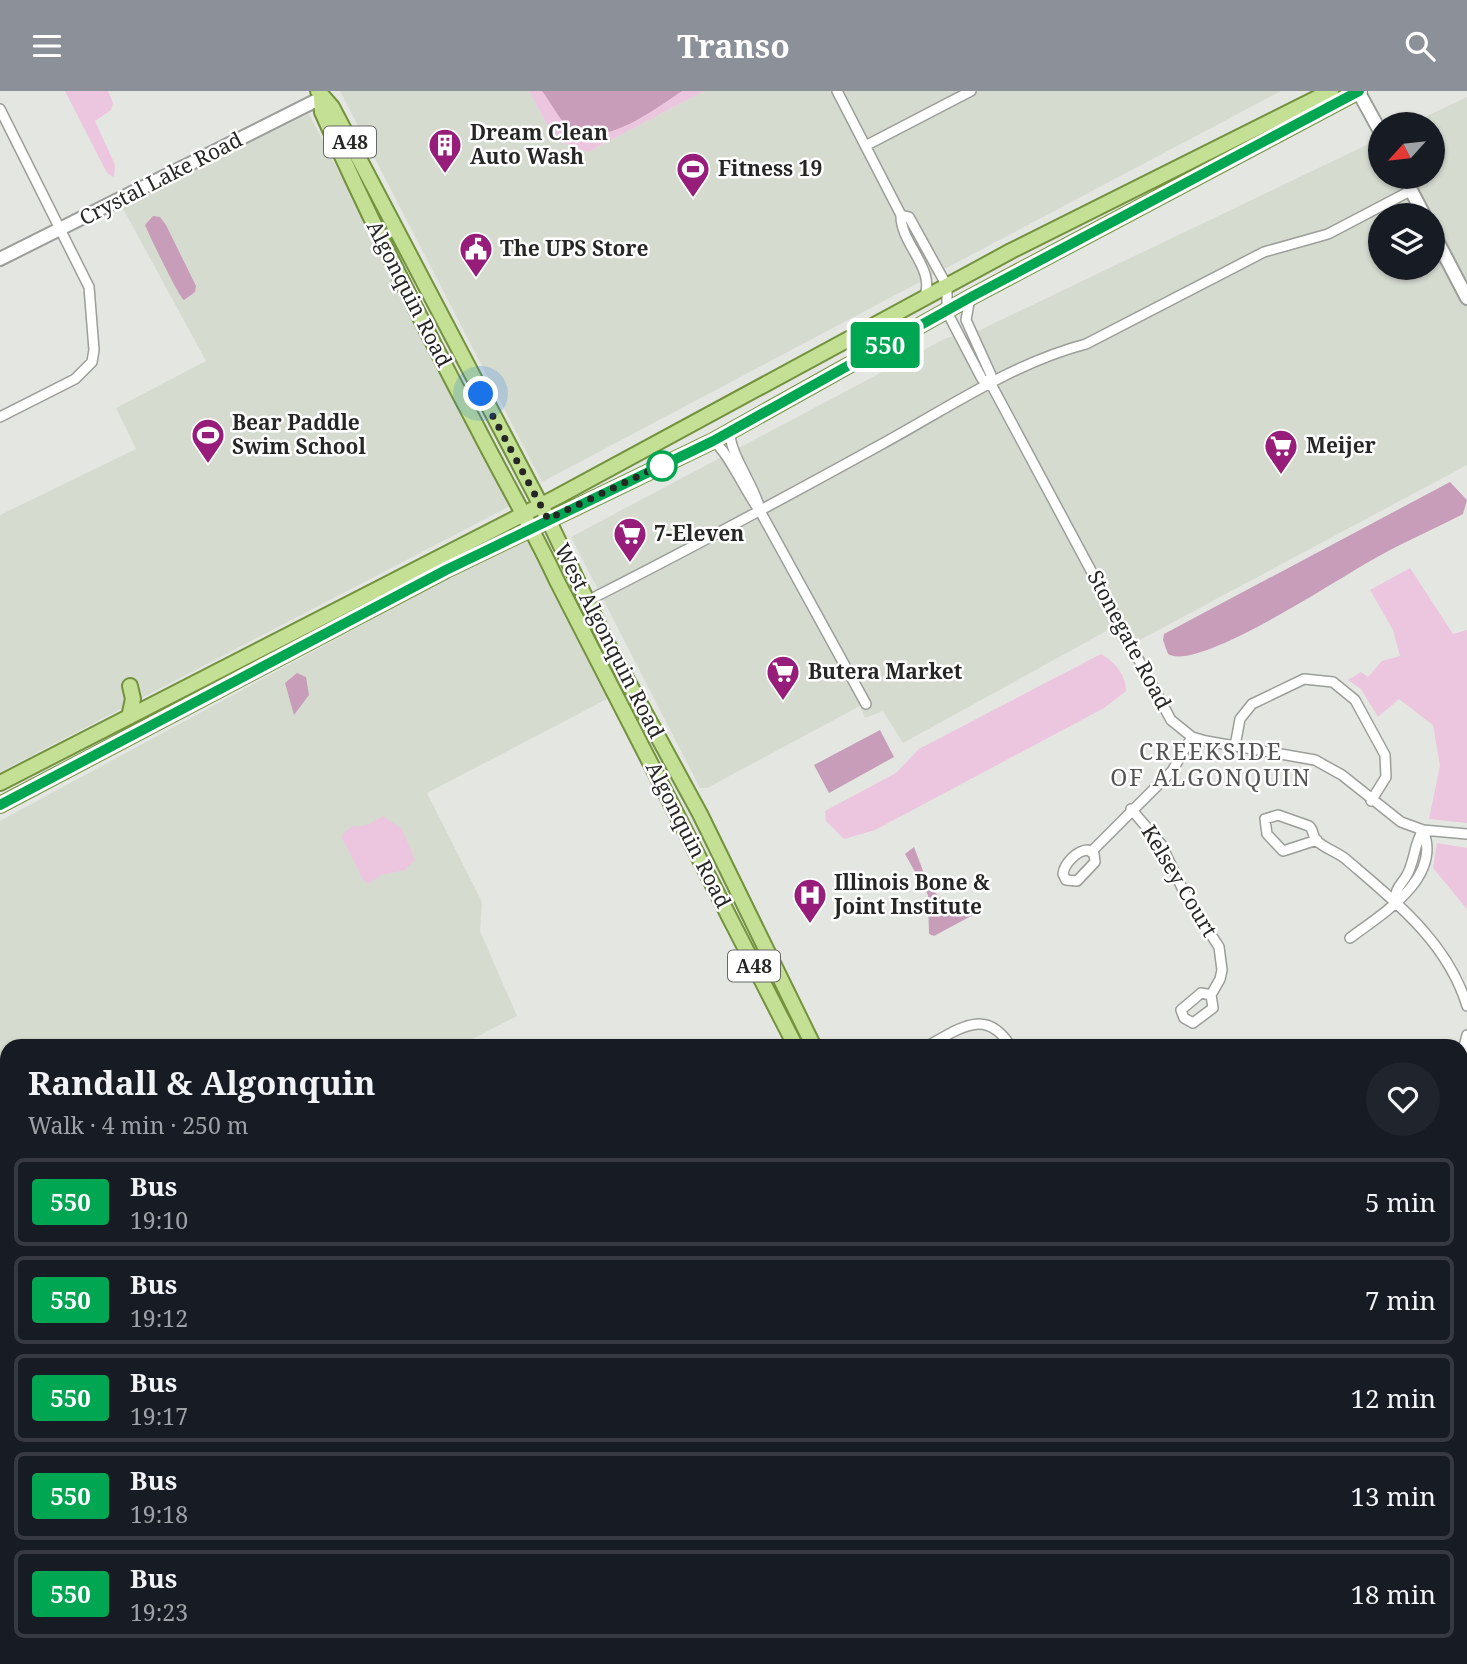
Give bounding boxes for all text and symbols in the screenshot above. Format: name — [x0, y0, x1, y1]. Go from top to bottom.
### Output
text: Transo — [677, 24, 790, 67]
icon: menu — [28, 27, 66, 65]
icon: search — [1401, 27, 1439, 65]
north arrow — [1368, 112, 1446, 189]
map controls — [1368, 112, 1445, 280]
place label: Dream Clean Auto Wash — [470, 118, 608, 170]
street label: Crystal Lake Road — [74, 125, 247, 231]
building icon: Dream Clean Auto Wash — [426, 126, 464, 175]
road number: A48 — [324, 127, 376, 157]
sports icon: Fitness 19 — [674, 150, 712, 199]
place label: Fitness 19 — [718, 154, 822, 182]
button: layers — [1368, 203, 1445, 280]
street label: Algonquin Road — [361, 216, 459, 372]
public building icon: The UPS Store — [457, 230, 495, 279]
place label: The UPS Store — [500, 234, 648, 262]
line badge: 550 — [845, 322, 925, 368]
text: 550 — [865, 328, 905, 361]
your location — [463, 376, 498, 411]
place label: Bear Paddle Swim School — [232, 408, 367, 460]
sports icon: Bear Paddle Swim School — [189, 416, 227, 465]
supermarket icon: Meijer — [1262, 427, 1300, 476]
place label: Meijer — [1306, 431, 1376, 459]
unlabelled marker — [647, 451, 677, 481]
supermarket icon: 7-Eleven — [611, 515, 649, 564]
place label: 7-Eleven — [654, 519, 744, 547]
street label: West Algonquin Road — [549, 538, 671, 743]
street label: Stonegate Road — [1081, 565, 1178, 714]
supermarket icon: Butera Market — [764, 653, 802, 702]
place label: Butera Market — [808, 657, 963, 685]
district label: CREEKSIDE OF ALGONQUIN — [1110, 735, 1312, 793]
street label: Algonquin Road — [640, 757, 738, 913]
street label: Kelsey Court — [1135, 819, 1224, 942]
place label: Illinois Bone & Joint Institute — [833, 868, 990, 920]
hospital icon: Illinois Bone & Joint Institute — [791, 876, 829, 925]
road number: A48 — [728, 951, 780, 981]
text: Randall & Algonquin — [28, 1060, 376, 1105]
button: heart — [1366, 1062, 1440, 1136]
text: Walk · 4 min · 250 m — [28, 1109, 248, 1141]
text: Bus — [130, 1168, 177, 1204]
text: 5 min — [1365, 1184, 1436, 1220]
text: 550 — [50, 1185, 91, 1218]
text: 19:10 — [130, 1204, 188, 1236]
text: Bus — [130, 1266, 177, 1302]
text: 7 min — [1365, 1282, 1436, 1318]
text: 550 — [50, 1283, 91, 1316]
text: 19:12 — [130, 1302, 188, 1334]
text: Bus — [130, 1364, 177, 1400]
text: 12 min — [1351, 1380, 1436, 1416]
text: 550 — [50, 1381, 91, 1414]
text: 19:17 — [130, 1400, 188, 1432]
text: Bus — [130, 1462, 177, 1498]
text: 13 min — [1351, 1478, 1436, 1514]
text: 550 — [50, 1479, 91, 1512]
text: 19:18 — [130, 1498, 188, 1530]
text: Bus — [130, 1560, 177, 1596]
text: 18 min — [1351, 1576, 1436, 1612]
text: 550 — [50, 1577, 91, 1610]
text: 19:23 — [130, 1596, 188, 1628]

